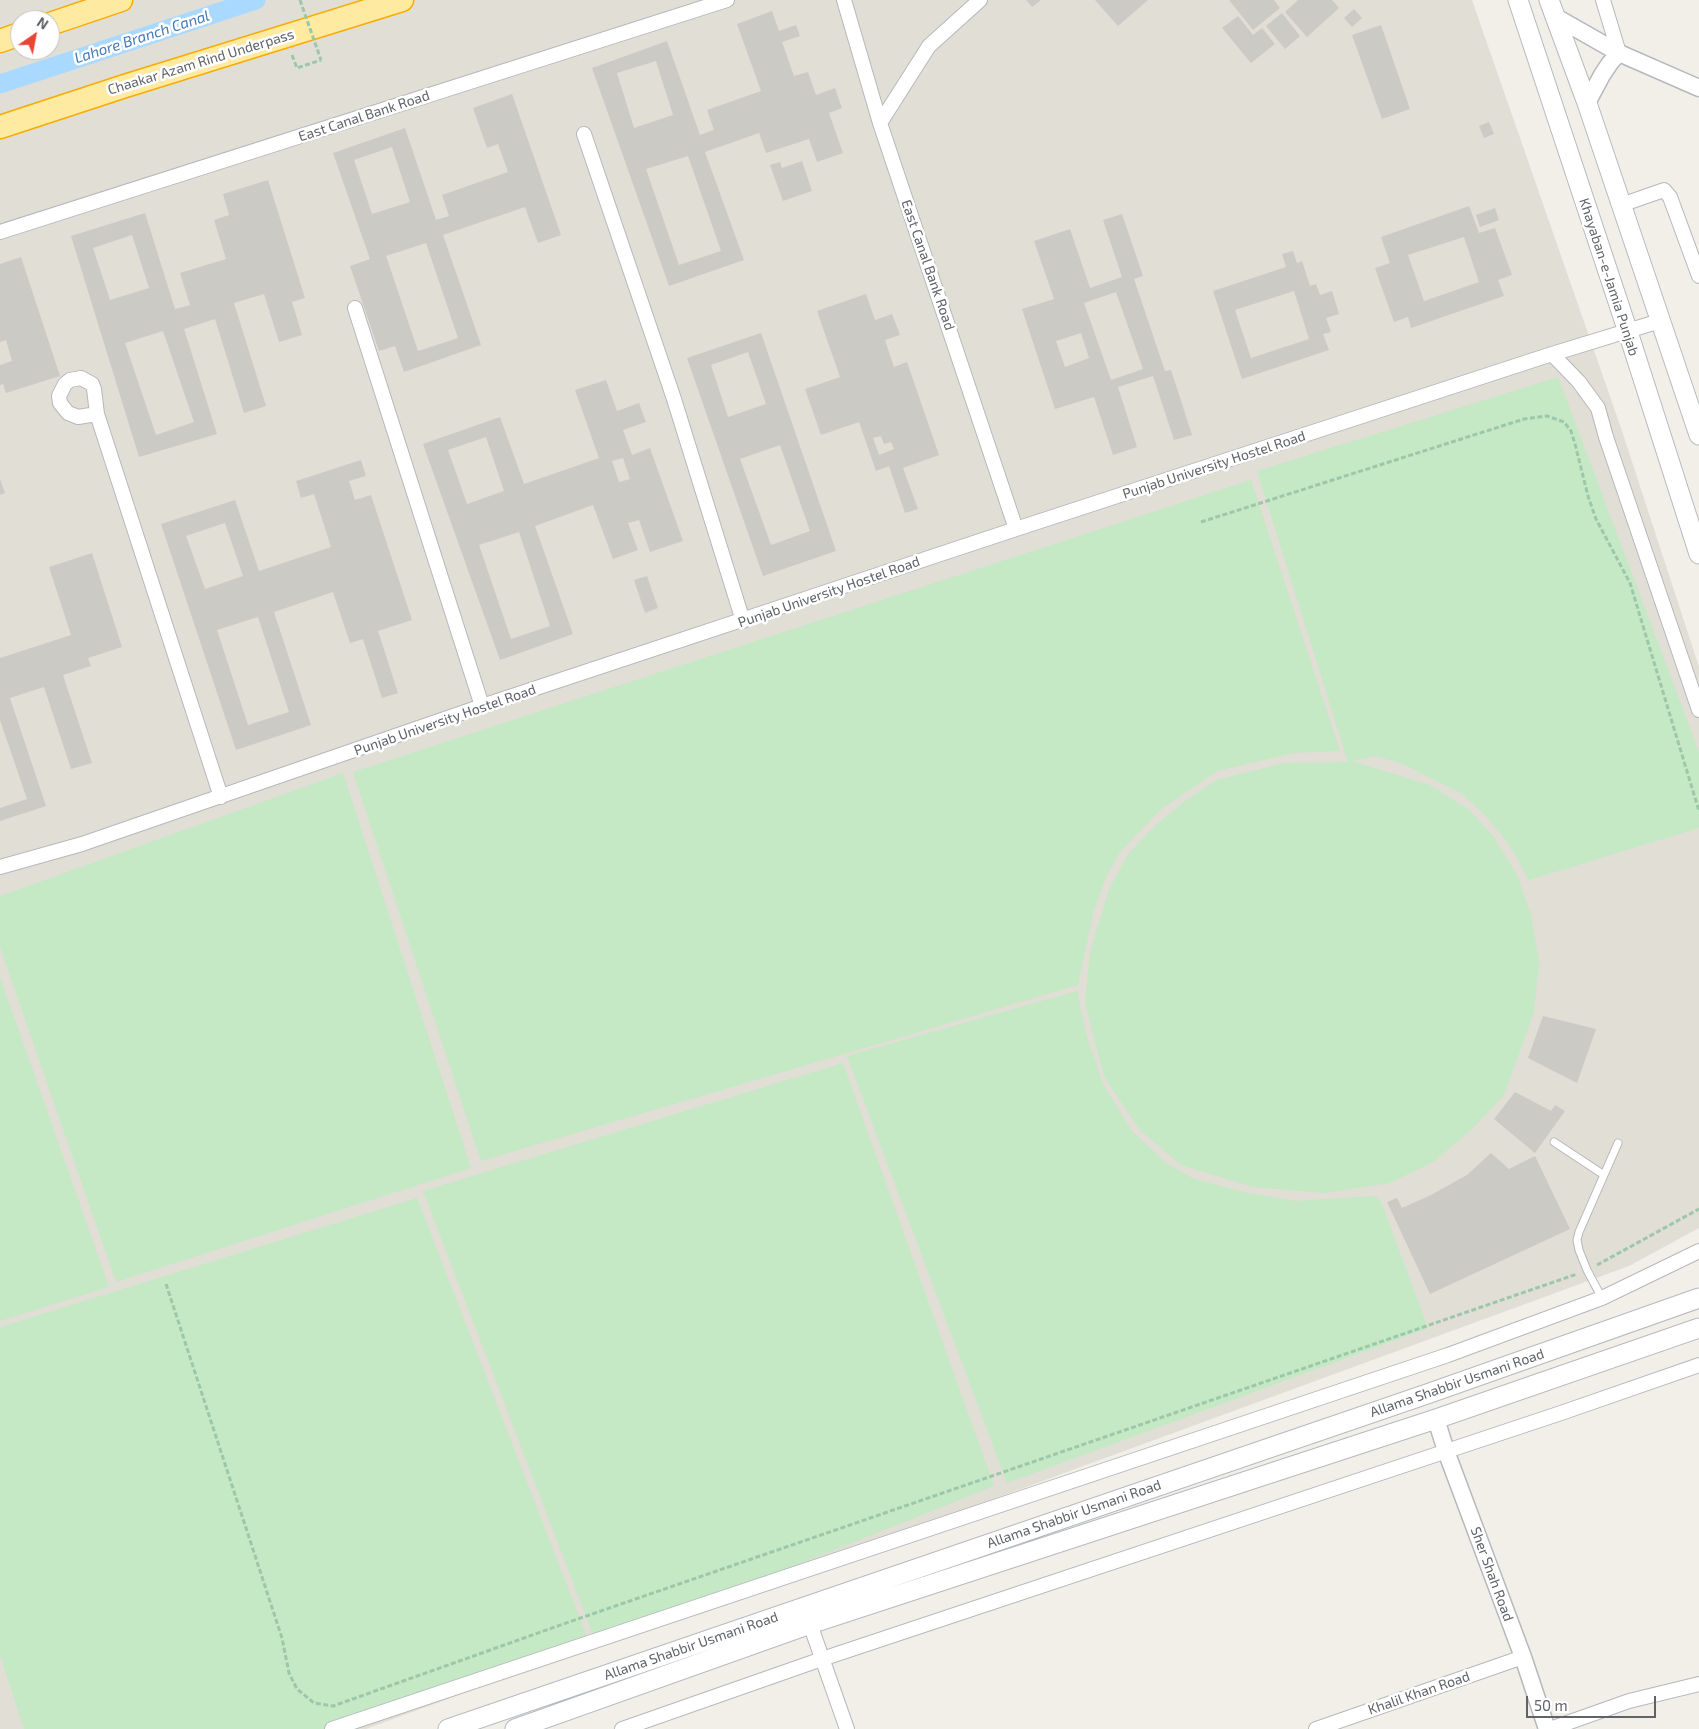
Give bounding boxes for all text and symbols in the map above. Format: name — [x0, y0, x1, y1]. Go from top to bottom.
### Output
water label: Lahore Branch Canal — [72, 7, 212, 67]
north arrow — [10, 10, 60, 60]
text: N — [34, 13, 52, 33]
street label: Chaakar Azam Rind Underpass — [106, 26, 296, 98]
street label: East Canal Bank Road — [296, 87, 432, 145]
street label: Khayaban-e-Jamia Punjab — [1576, 196, 1642, 358]
street label: East Canal Bank Road — [898, 198, 958, 332]
street label: Punjab University Hostel Road — [1120, 427, 1308, 503]
street label: Punjab University Hostel Road — [736, 553, 922, 631]
street label: Punjab University Hostel Road — [352, 681, 538, 759]
street label: Allama Shabbir Usmani Road — [1368, 1345, 1546, 1421]
street label: Allama Shabbir Usmani Road — [985, 1476, 1163, 1552]
street label: Sher Shah Road — [1467, 1524, 1517, 1624]
street label: Allama Shabbir Usmani Road — [602, 1608, 780, 1684]
street label: Khalil Khan Road — [1366, 1668, 1472, 1718]
scale bar — [1529, 1686, 1659, 1718]
text: 50 m — [1534, 1696, 1568, 1714]

